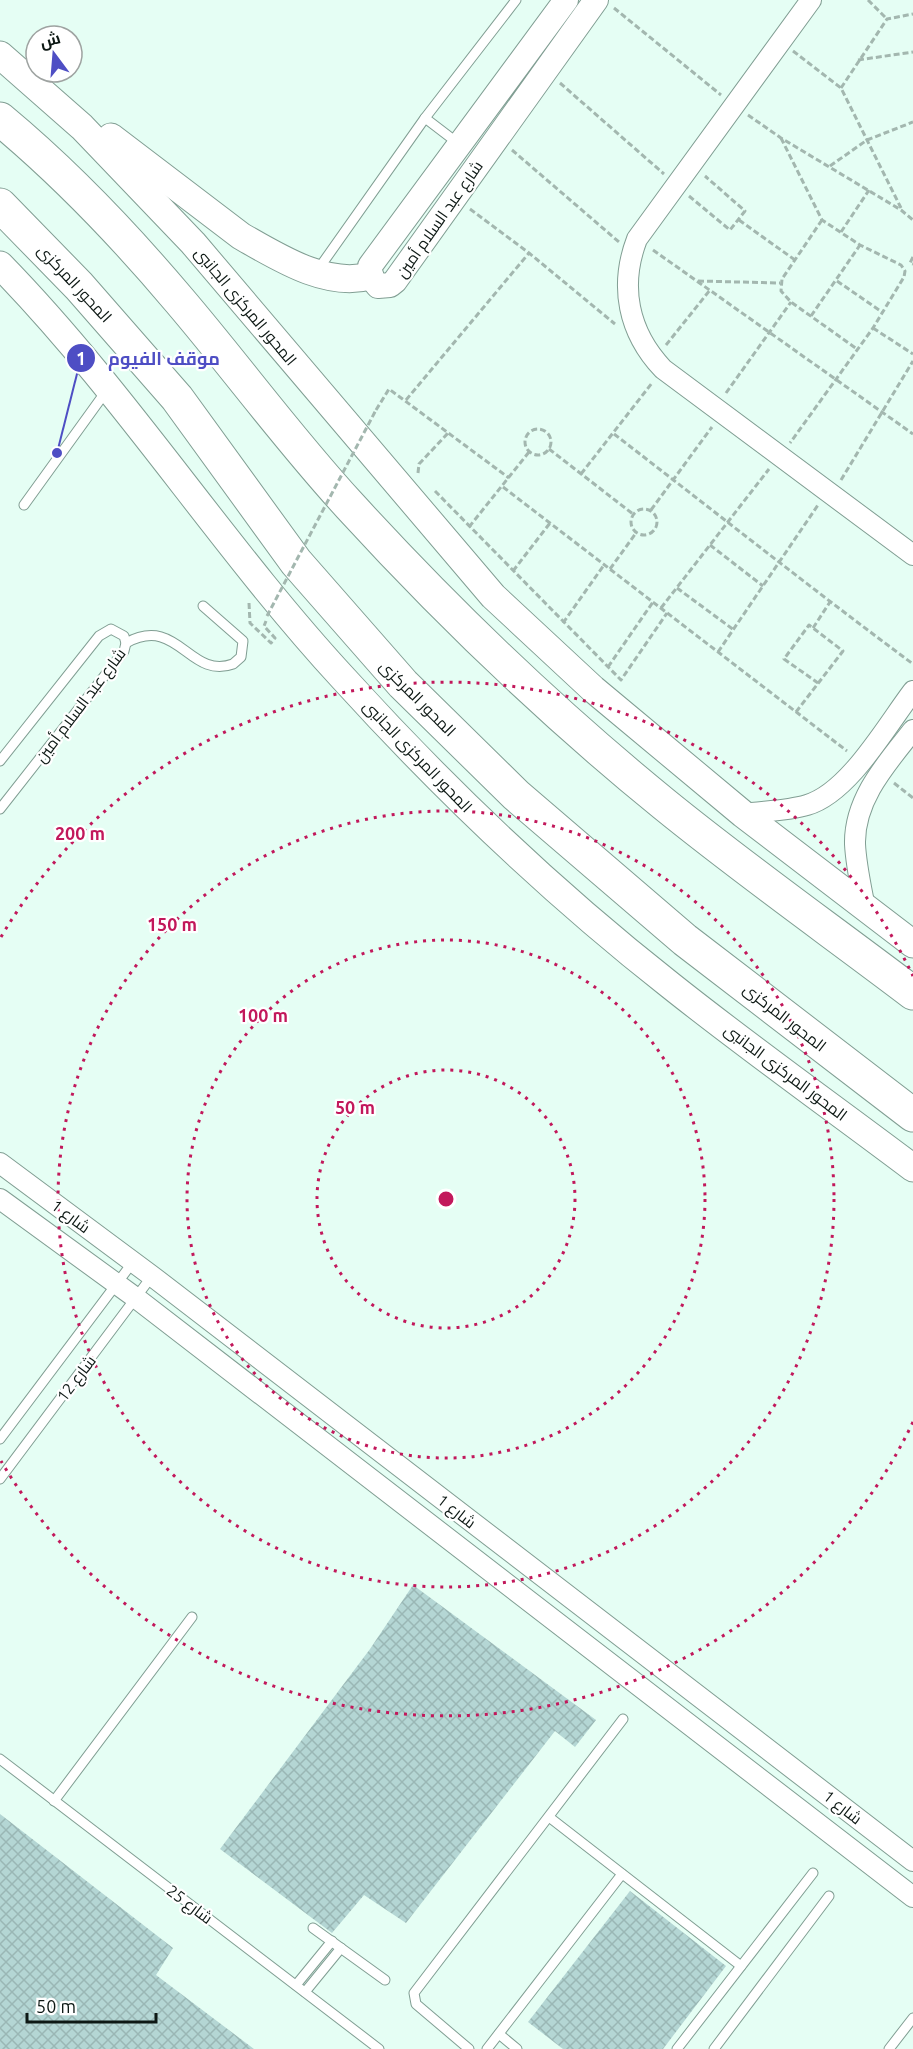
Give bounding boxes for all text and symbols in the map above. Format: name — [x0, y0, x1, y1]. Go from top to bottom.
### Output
north arrow — [24, 24, 84, 84]
text: ش — [38, 28, 62, 52]
street label: شارع عبد السلام أمين — [392, 157, 489, 283]
street label: المحور المركزى — [33, 240, 116, 327]
street label: المحور المركزى الجانبى — [190, 243, 301, 370]
callout: موقف الفيوم — [66, 340, 232, 376]
text: 1 — [76, 348, 86, 368]
text: موقف الفيوم — [108, 348, 220, 371]
street label: شارع عبد السلام أمين — [31, 644, 131, 767]
street label: المحور المركزى — [375, 656, 460, 741]
street label: المحور المركزى الجانبى — [359, 696, 476, 817]
text: 200 m — [55, 823, 105, 843]
text: 150 m — [147, 914, 197, 934]
street label: المحور المركزى — [739, 979, 830, 1056]
text: 100 m — [238, 1005, 288, 1025]
street label: المحور المركزى الجانبى — [720, 1020, 851, 1125]
text: 50 m — [335, 1097, 375, 1117]
centre of rings — [436, 1189, 456, 1209]
street label: شارع 1 — [46, 1196, 94, 1239]
street label: شارع 12 — [53, 1352, 101, 1406]
street label: شارع 1 — [432, 1490, 480, 1534]
street label: شارع 1 — [818, 1786, 866, 1830]
street label: شارع 25 — [162, 1881, 216, 1929]
scale bar — [27, 1986, 156, 2024]
text: 50 m — [36, 1996, 76, 2016]

